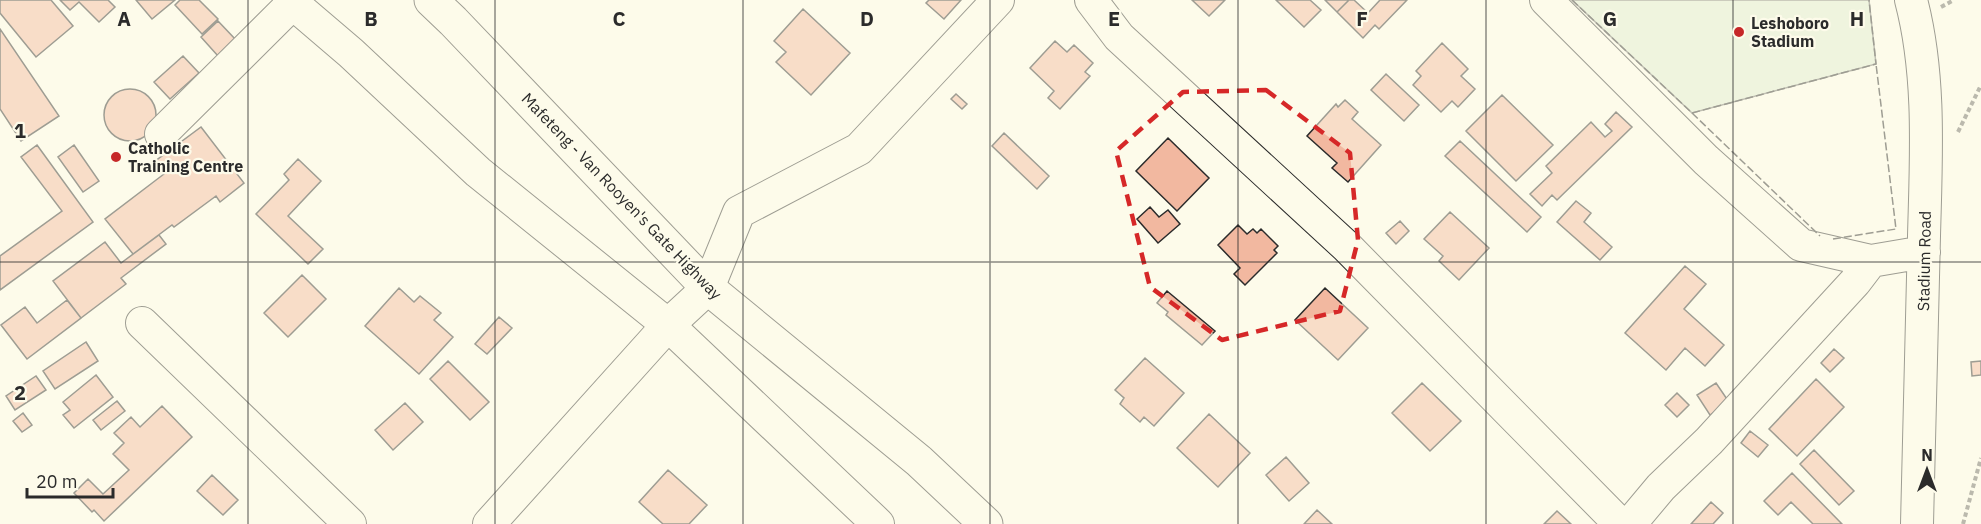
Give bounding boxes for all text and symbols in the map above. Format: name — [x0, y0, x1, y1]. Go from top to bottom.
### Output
text: A — [117, 5, 131, 32]
text: B — [364, 5, 378, 32]
text: C — [612, 5, 626, 32]
text: D — [860, 5, 874, 32]
text: E — [1108, 5, 1120, 32]
text: F — [1356, 5, 1368, 32]
text: G — [1603, 5, 1617, 32]
text: H — [1850, 5, 1864, 32]
place label: Leshoboro Stadium — [1751, 13, 1829, 51]
marker: Leshoboro Stadium — [1732, 25, 1746, 39]
street label: Mafeteng - Van Rooyen's Gate Highway — [518, 88, 726, 304]
text: 1 — [14, 117, 26, 144]
place label: Catholic Training Centre — [128, 138, 243, 176]
marker: Catholic Training Centre — [109, 150, 123, 164]
street label: Stadium Road — [1913, 211, 1935, 311]
text: 2 — [14, 379, 26, 406]
north arrow — [1897, 440, 1957, 500]
text: N — [1921, 445, 1933, 465]
scale bar — [27, 461, 112, 499]
text: 20 m — [36, 470, 78, 493]

